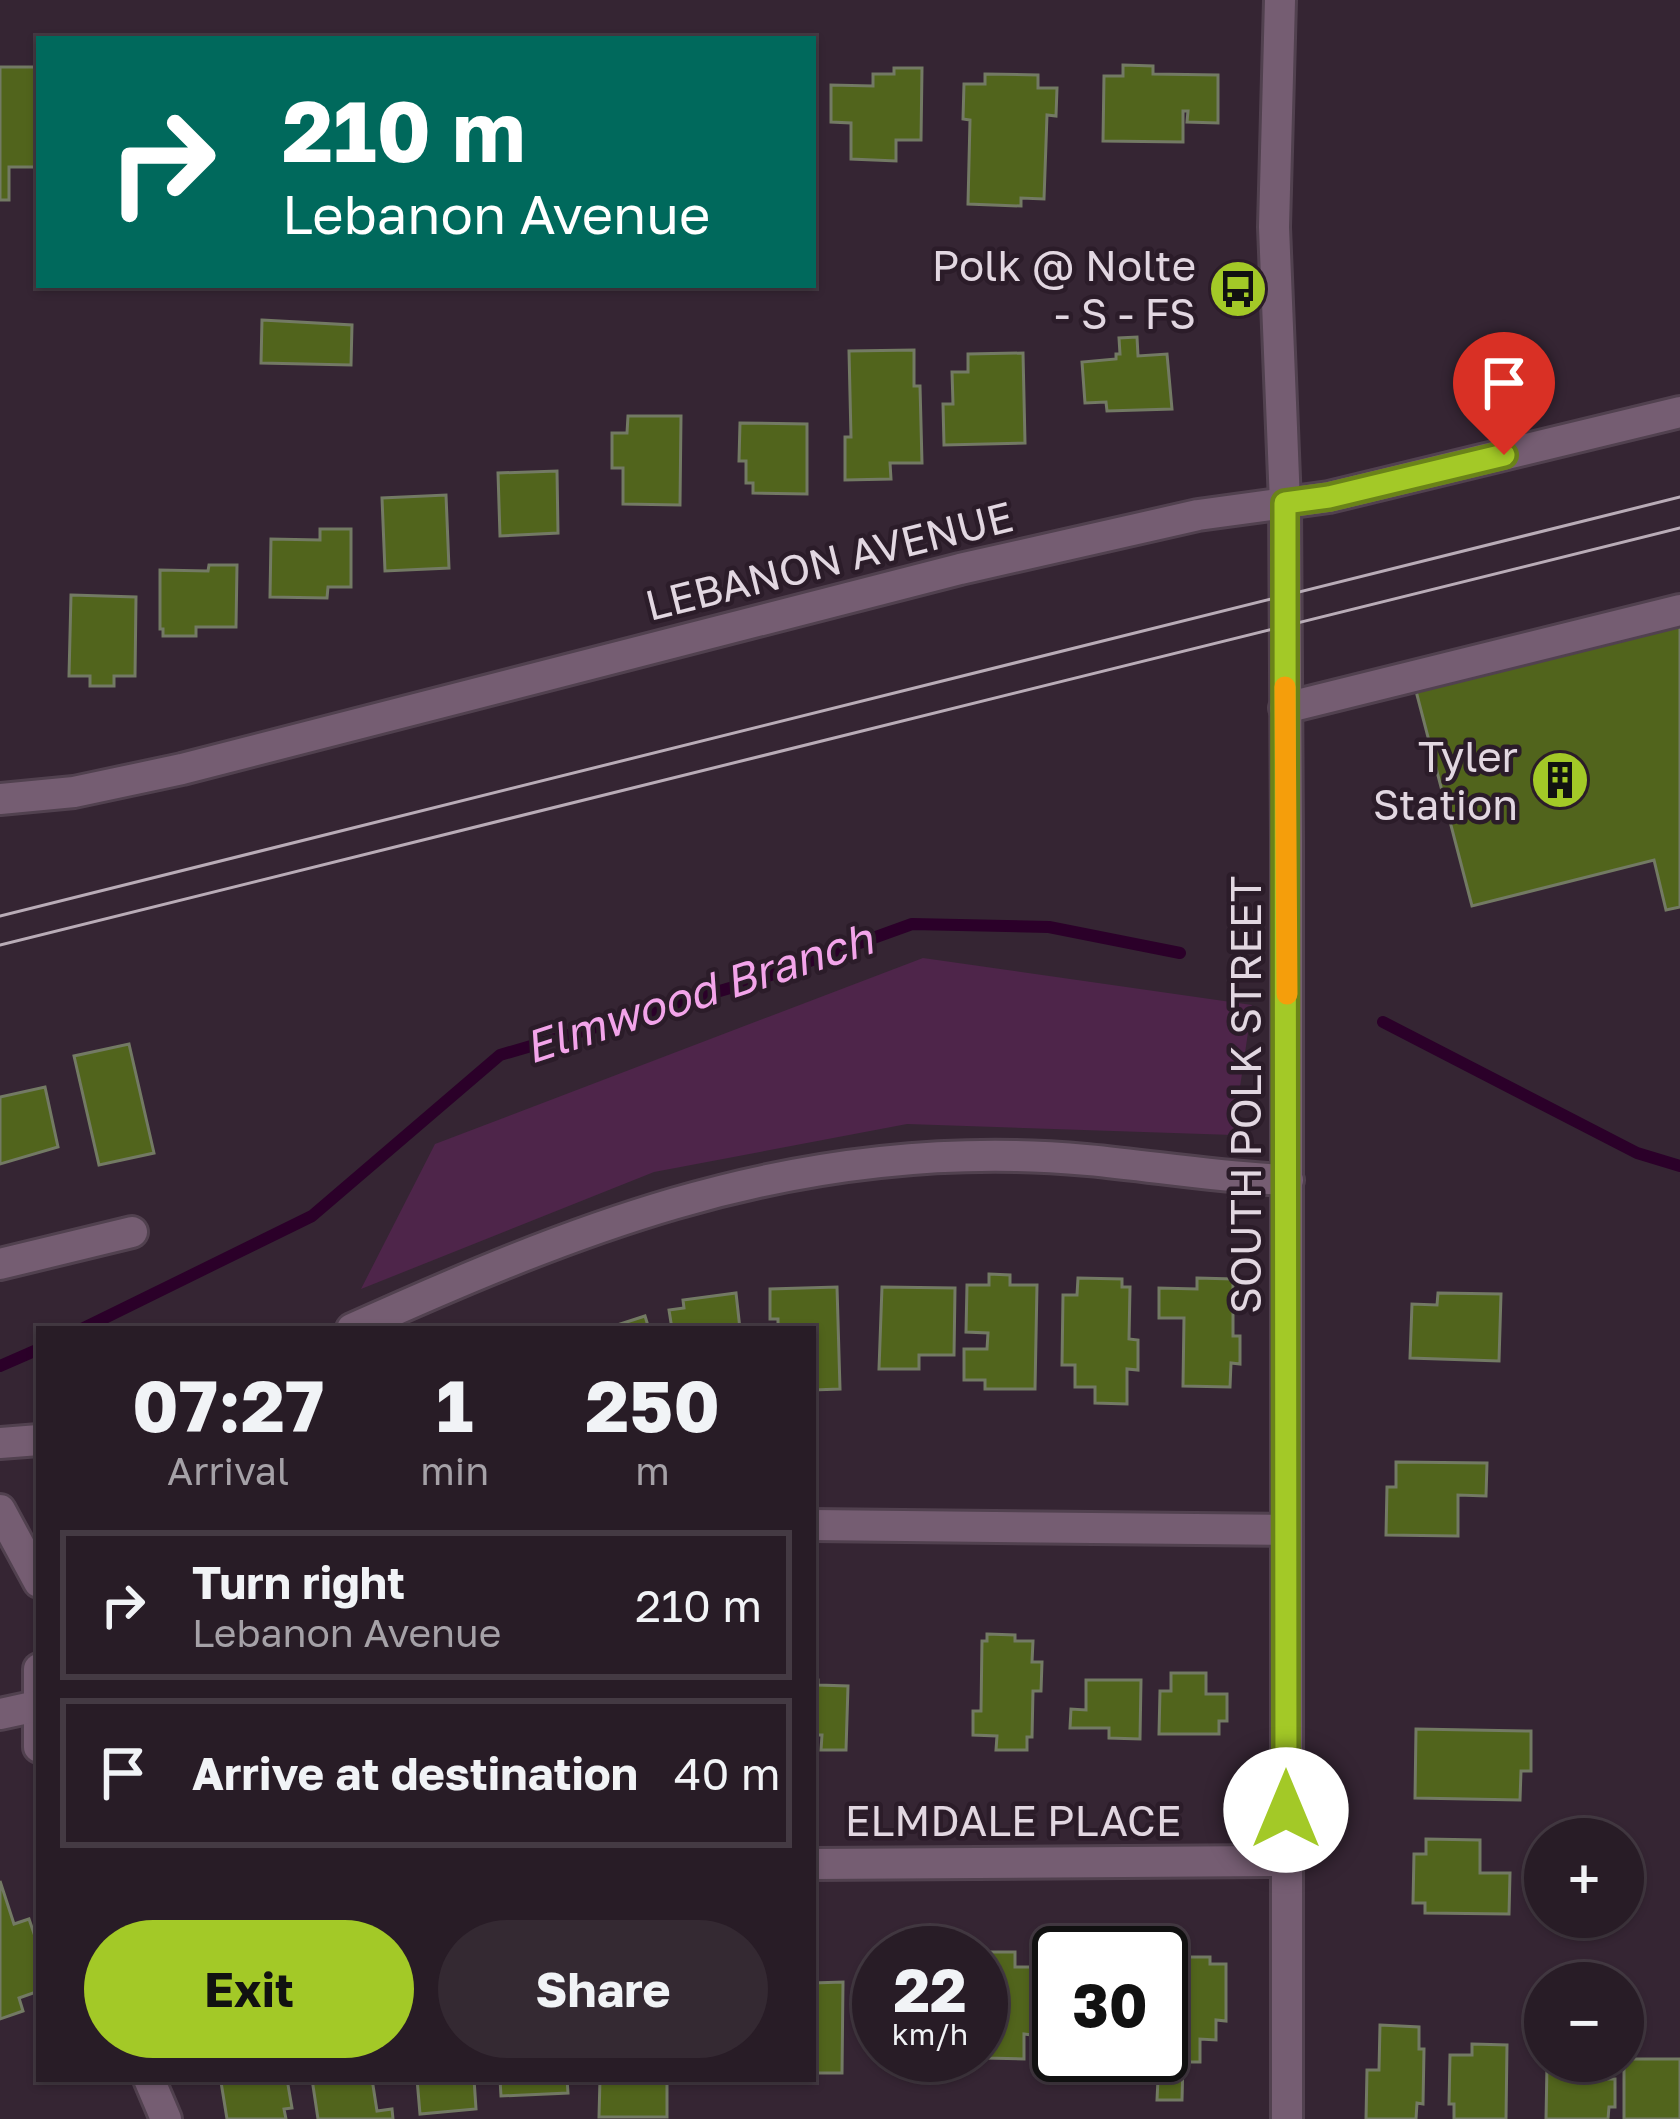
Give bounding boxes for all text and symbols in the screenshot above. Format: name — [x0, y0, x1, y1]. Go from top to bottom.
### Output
text: 210 m — [282, 80, 526, 180]
icon: right — [84, 84, 240, 240]
text: Lebanon Avenue — [282, 181, 710, 246]
place label: Polk @ Nolte - S - FS — [932, 240, 1196, 338]
bus stop icon: Polk @ Nolte - S - FS — [1207, 258, 1269, 320]
pin — [1453, 332, 1555, 455]
icon: arrive — [1471, 350, 1537, 416]
street label: LEBANON AVENUE — [640, 490, 1018, 630]
place label: Tyler Station — [1373, 731, 1518, 829]
building icon: Tyler Station — [1529, 749, 1591, 811]
street label: SOUTH POLK STREET — [1220, 876, 1270, 1314]
water label: Elmwood Branch — [517, 910, 881, 1074]
text: 07:27 — [132, 1361, 324, 1448]
text: 1 — [436, 1361, 473, 1448]
text: 250 — [585, 1361, 720, 1448]
text: Arrival — [167, 1447, 289, 1494]
text: min — [420, 1447, 489, 1494]
text: m — [635, 1447, 670, 1494]
text: Turn right — [192, 1555, 405, 1609]
icon: right — [90, 1572, 156, 1638]
text: 210 m — [635, 1578, 762, 1632]
text: Lebanon Avenue — [192, 1609, 501, 1656]
icon: arrive — [90, 1740, 156, 1806]
text: Arrive at destination — [192, 1746, 638, 1800]
text: 40 m — [674, 1746, 780, 1800]
position arrow — [1223, 1747, 1349, 1873]
street label: ELMDALE PLACE — [845, 1795, 1181, 1845]
map controls — [1524, 1818, 1644, 2082]
button: + — [1524, 1818, 1644, 1938]
button: Exit — [84, 1920, 414, 2058]
button: Share — [438, 1920, 768, 2058]
speed limit sign: 30 — [1032, 1926, 1188, 2082]
text: 22 — [893, 1953, 967, 2025]
button: − — [1524, 1962, 1644, 2082]
text: km/h — [892, 2016, 968, 2052]

